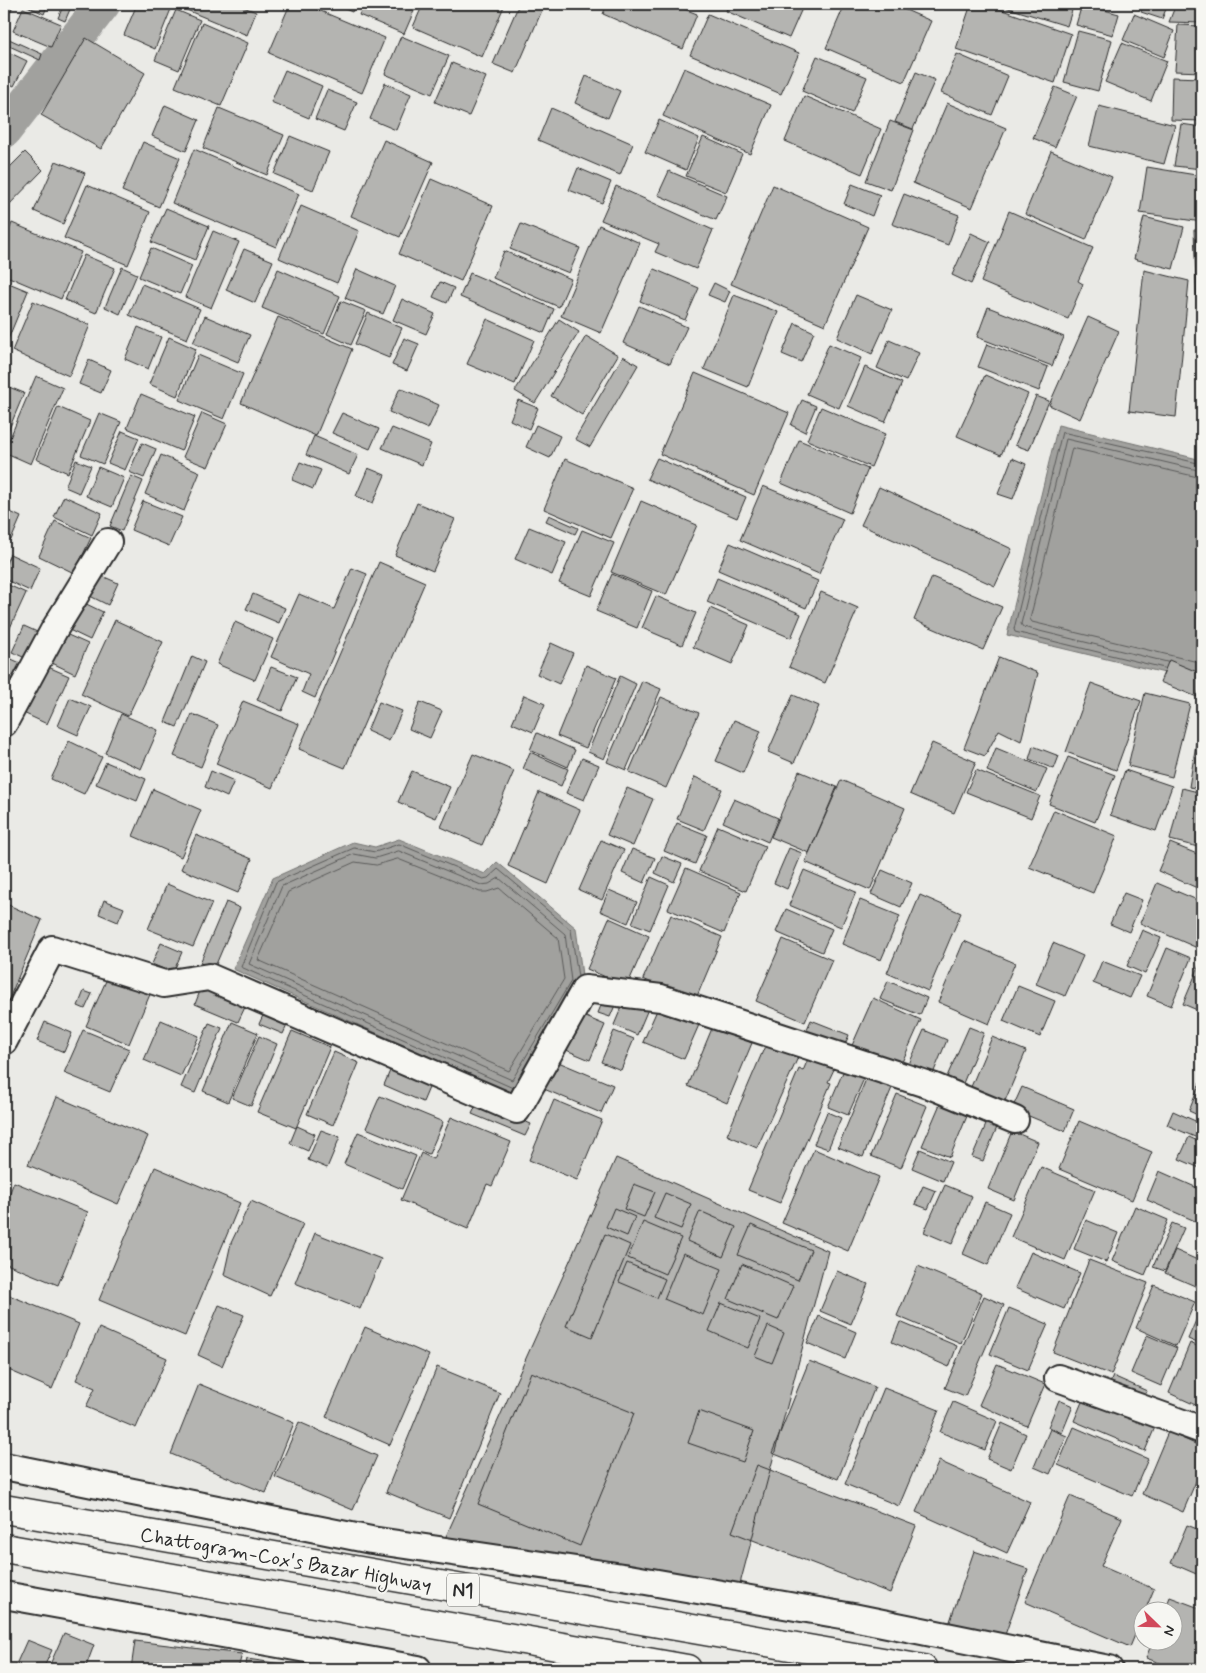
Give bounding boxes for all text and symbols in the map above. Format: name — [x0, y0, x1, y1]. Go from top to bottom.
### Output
street label: Chattogram-Cox's Bazar Highway — [138, 1522, 434, 1600]
road number: N1 — [447, 1574, 479, 1606]
north arrow — [1134, 1600, 1184, 1650]
text: N — [1159, 1623, 1179, 1638]

